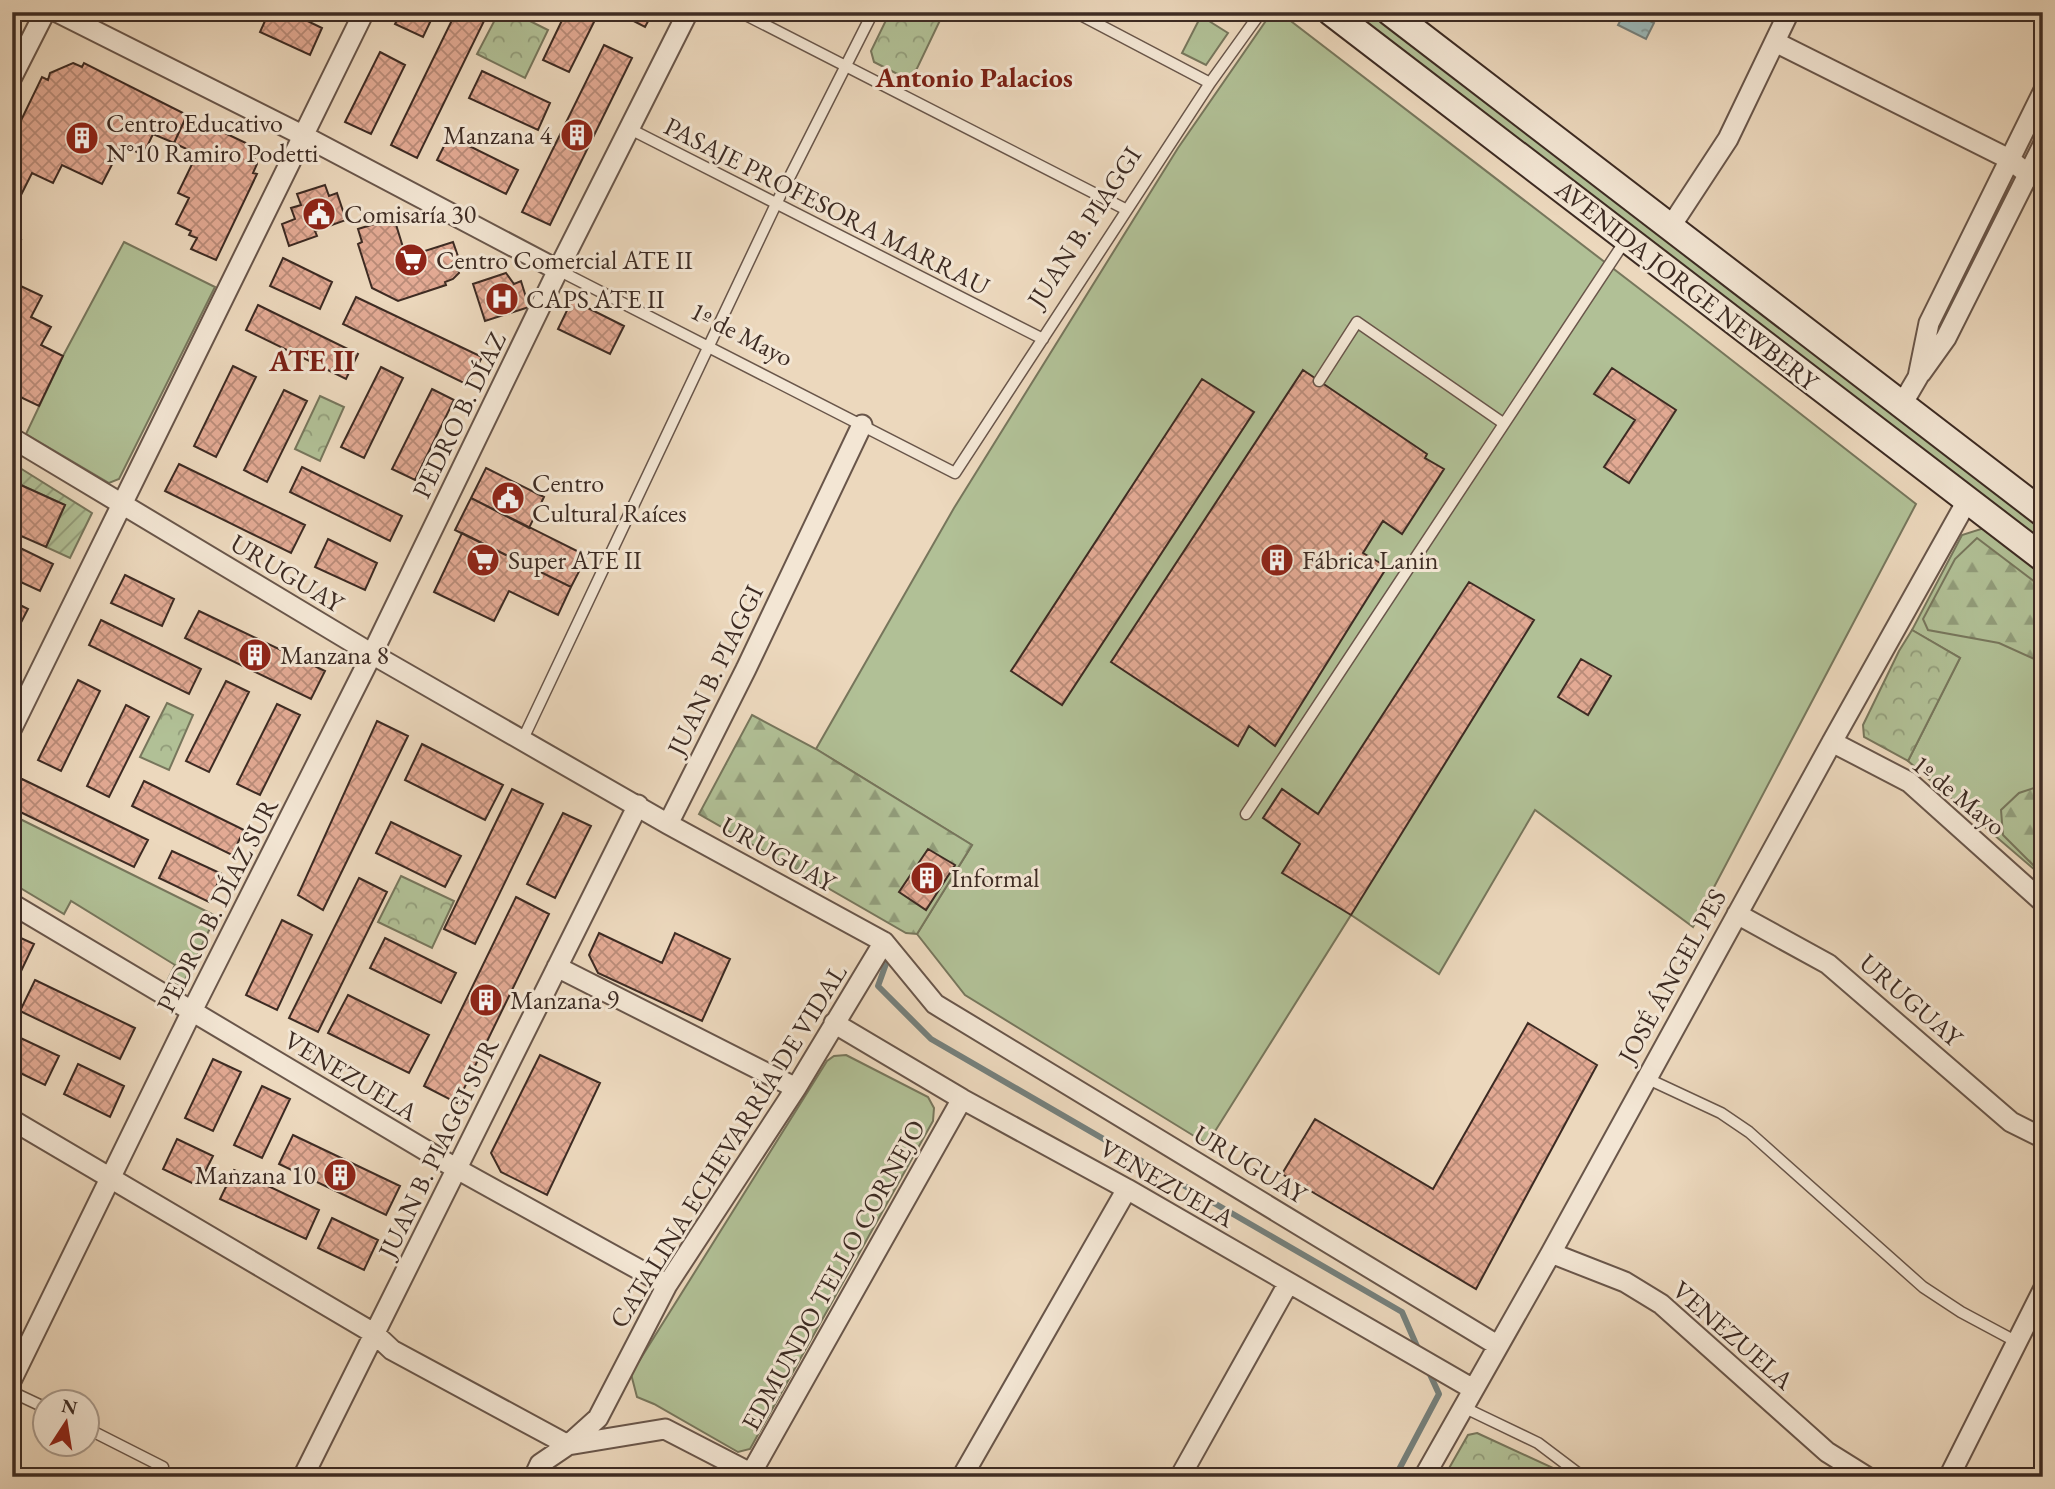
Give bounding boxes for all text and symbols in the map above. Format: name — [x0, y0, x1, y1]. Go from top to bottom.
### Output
district label: Antonio Palacios — [874, 59, 1073, 95]
place label: Centro Educativo N°10 Ramiro Podetti — [106, 106, 318, 170]
street label: PASAJE PROFESORA MARRAU — [658, 109, 996, 303]
building icon: Manzana 4 — [558, 116, 596, 154]
place label: Manzana 4 — [443, 118, 553, 152]
building icon: Centro Educativo N°10 Ramiro Podetti — [63, 119, 101, 157]
street label: JUAN B. PIAGGI — [1018, 140, 1149, 316]
street label: AVENIDA JORGE NEWBERY — [1548, 171, 1827, 399]
public building icon: Comisaría 30 — [300, 195, 338, 233]
place label: Comisaría 30 — [344, 197, 476, 231]
supermarket icon: Centro Comercial ATE II — [392, 241, 430, 279]
place label: Centro Comercial ATE II — [436, 243, 693, 277]
hospital icon: CAPS ATE II — [483, 280, 521, 318]
place label: CAPS ATE II — [526, 282, 665, 316]
street label: 1º de Mayo — [685, 294, 799, 374]
street label: PEDRO B. DÍAZ — [404, 326, 514, 504]
district label: ATE II — [268, 341, 355, 380]
place label: Centro Cultural Raíces — [532, 466, 687, 530]
public building icon: Centro Cultural Raíces — [489, 479, 527, 517]
street label: URUGUAY — [224, 526, 351, 621]
supermarket icon: Super ATE II — [464, 541, 502, 579]
building icon: Fábrica Lanin — [1258, 541, 1296, 579]
place label: Super ATE II — [508, 543, 642, 577]
place label: Fábrica Lanin — [1302, 543, 1439, 577]
street label: JUAN B. PIAGGI — [658, 579, 771, 763]
building icon: Manzana 8 — [236, 636, 274, 674]
place label: Manzana 8 — [280, 638, 389, 672]
street label: 1º de Mayo — [1905, 747, 2013, 843]
street label: PEDRO B. DÍAZ SUR — [148, 792, 286, 1018]
street label: URUGUAY — [715, 809, 843, 900]
building icon: Informal — [908, 859, 946, 897]
place label: Informal — [951, 861, 1040, 895]
street label: JOSÉ ÁNGEL PES — [1609, 883, 1734, 1071]
street label: URUGUAY — [1852, 946, 1971, 1055]
street label: CATALINA ECHEVARRÍA DE VIDAL — [602, 958, 854, 1334]
building icon: Manzana 9 — [467, 981, 505, 1019]
place label: Manzana 9 — [510, 983, 619, 1017]
street label: VENEZUELA — [278, 1023, 425, 1130]
street label: JUAN B. PIAGGI SUR — [369, 1032, 506, 1265]
street label: EDMUNDO TELLO CORNEJO — [733, 1114, 933, 1436]
street label: URUGUAY — [1187, 1117, 1314, 1212]
street label: VENEZUELA — [1094, 1131, 1241, 1236]
building icon: Manzana 10 — [321, 1156, 359, 1194]
place label: Manzana 10 — [195, 1158, 316, 1192]
street label: VENEZUELA — [1665, 1273, 1802, 1398]
north arrow — [32, 1388, 102, 1458]
text: N — [59, 1393, 80, 1421]

